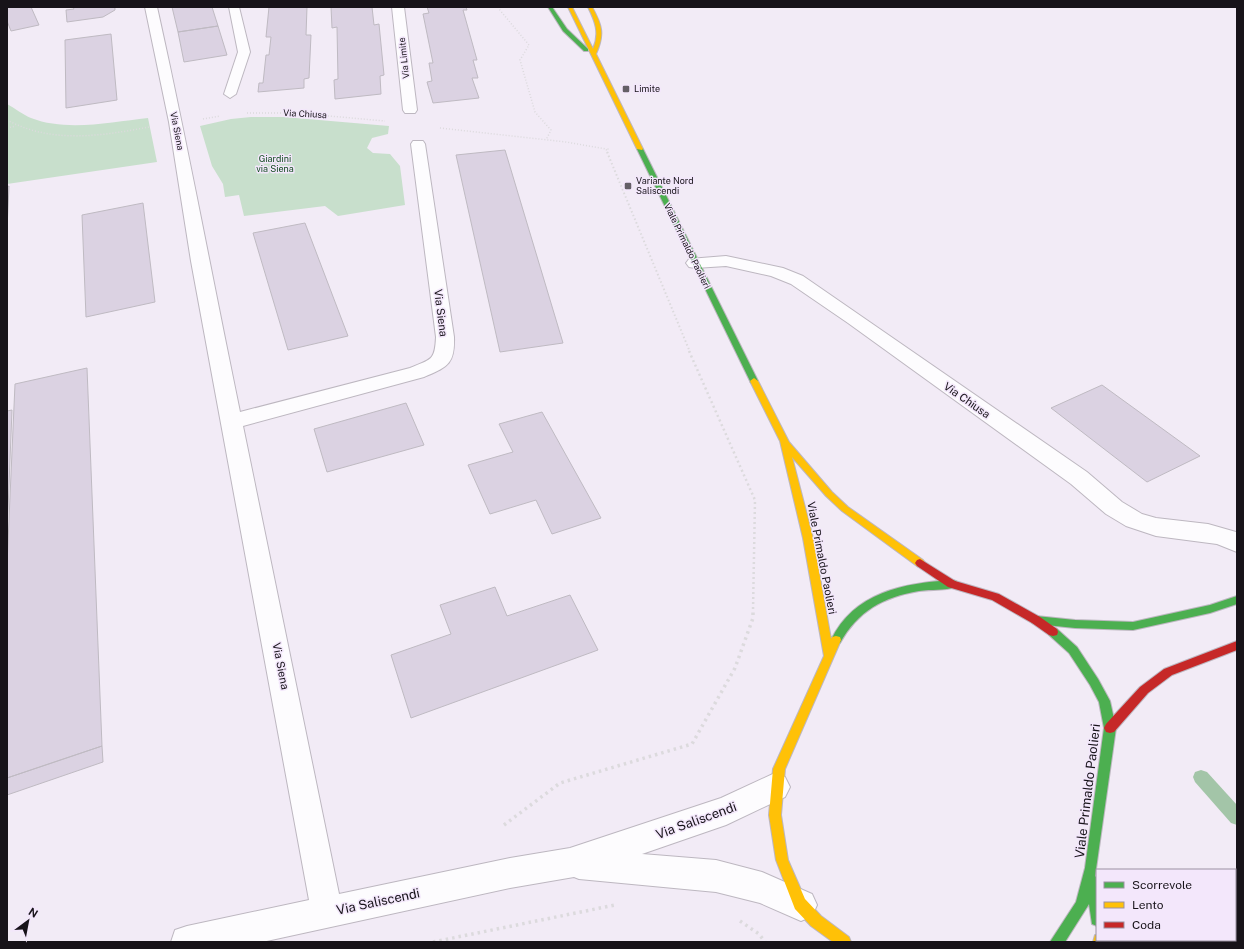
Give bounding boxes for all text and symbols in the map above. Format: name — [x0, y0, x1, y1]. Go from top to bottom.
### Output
street label: Via Limite — [396, 37, 411, 79]
place label: Limite — [634, 83, 660, 94]
marker: Limite — [621, 84, 631, 94]
street label: Via Chiusa — [283, 107, 327, 120]
street label: Via Siena — [168, 111, 187, 151]
park label: Giardini via Siena — [256, 153, 294, 174]
place label: Variante Nord Saliscendi — [636, 175, 694, 196]
marker: Variante Nord Saliscendi — [623, 181, 633, 191]
street label: Viale Primaldo Paolieri — [662, 201, 713, 290]
street label: Via Siena — [432, 289, 450, 337]
street label: Via Chiusa — [942, 380, 992, 420]
street label: Viale Primaldo Paolieri — [805, 501, 839, 615]
street label: Via Siena — [271, 641, 291, 691]
street label: Viale Primaldo Paolieri — [1072, 723, 1103, 859]
street label: Via Saliscendi — [654, 799, 739, 842]
legend — [1096, 869, 1236, 941]
text: Scorrevole — [1132, 878, 1192, 892]
street label: Via Saliscendi — [335, 885, 421, 918]
text: Lento — [1132, 898, 1164, 912]
north arrow — [8, 901, 48, 941]
text: N — [26, 905, 40, 920]
text: Coda — [1132, 918, 1161, 932]

